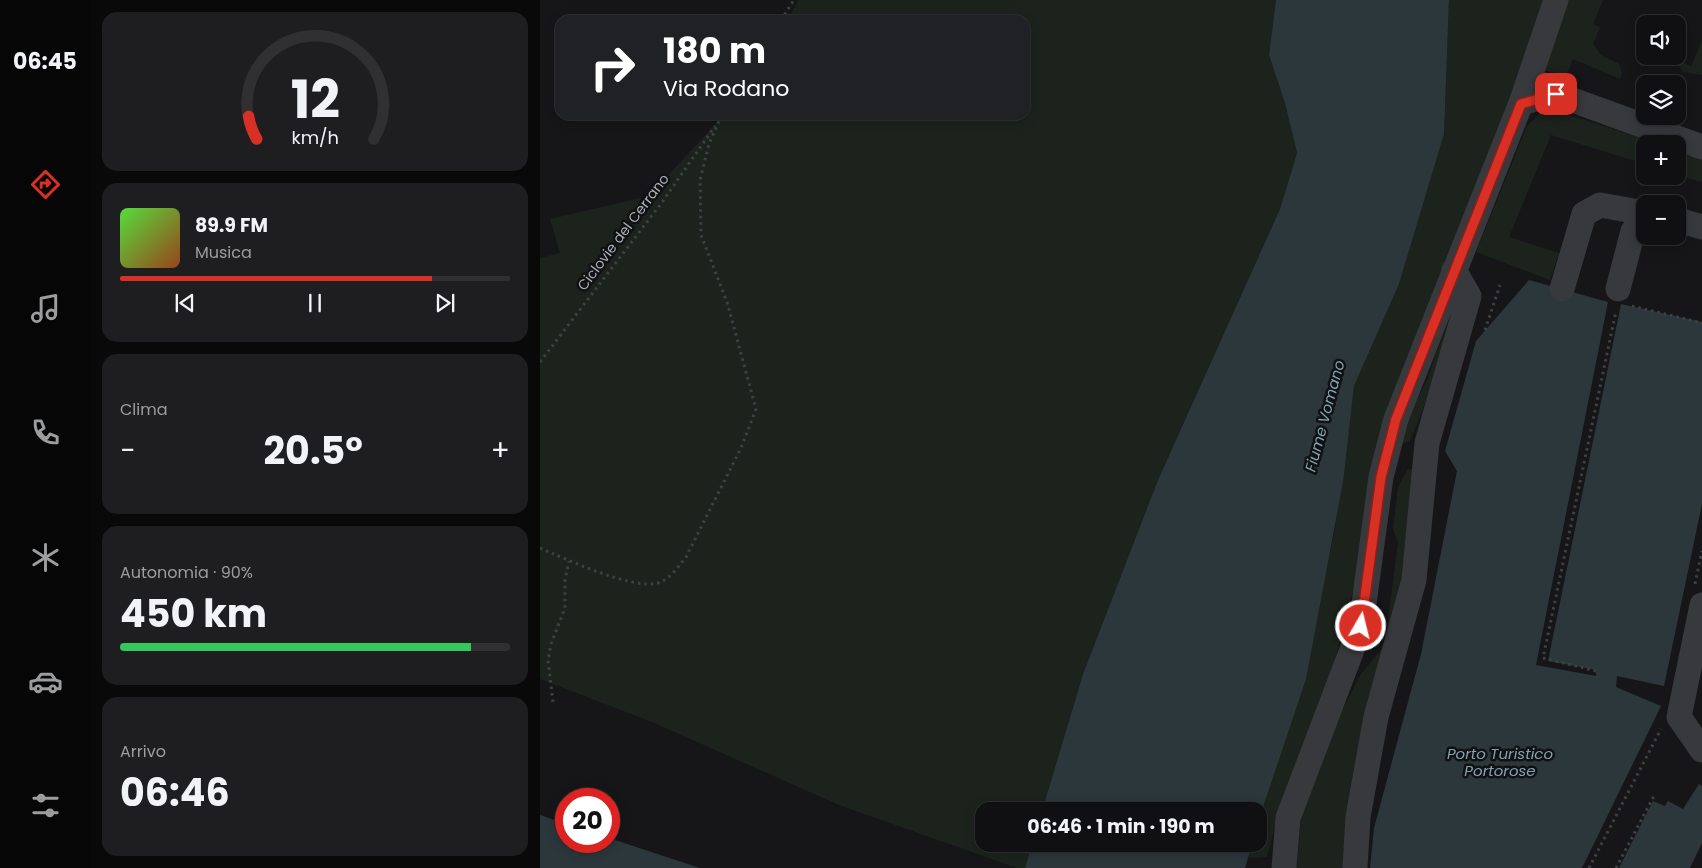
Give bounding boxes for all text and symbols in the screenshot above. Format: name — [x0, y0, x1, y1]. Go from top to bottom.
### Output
map controls — [1636, 15, 1686, 245]
button: sound — [1636, 15, 1686, 65]
text: 180 m — [663, 26, 766, 75]
icon: right — [580, 35, 645, 100]
text: 06:45 — [13, 46, 77, 77]
text: 12 — [290, 63, 340, 136]
text: Via Rodano — [663, 73, 789, 104]
pin — [1535, 73, 1577, 115]
button: layers — [1636, 75, 1686, 125]
icon: arrive — [1542, 80, 1570, 108]
text: km/h — [291, 125, 339, 150]
button: + — [1636, 135, 1686, 185]
icon: directions — [28, 167, 63, 202]
street label: Ciclovie del Cerrano — [572, 169, 674, 295]
button: − — [1636, 195, 1686, 245]
text: 89.9 FM — [195, 212, 268, 239]
text: Musica — [195, 241, 252, 264]
icon: previous — [171, 289, 199, 317]
icon: pause — [301, 289, 329, 317]
icon: next — [431, 289, 459, 317]
icon: music — [28, 291, 63, 326]
water label: Fiume Vomano — [1300, 358, 1349, 474]
text: Clima — [120, 398, 168, 421]
icon: phone — [28, 415, 63, 450]
text: 20.5° — [263, 424, 363, 477]
text: − — [120, 431, 135, 470]
text: + — [491, 431, 510, 470]
icon: climate — [28, 540, 63, 575]
text: Autonomia · 90% — [120, 561, 253, 584]
text: 450 km — [120, 587, 267, 640]
position arrow — [1334, 599, 1386, 651]
icon: car — [28, 664, 63, 699]
text: Arrivo — [120, 740, 166, 763]
water label: Porto Turistico Portorose — [1447, 743, 1553, 781]
text: 06:46 — [120, 766, 230, 819]
icon: filters — [28, 788, 63, 823]
speed limit sign: 20 — [555, 788, 620, 853]
text: 06:46 · 1 min · 190 m — [1027, 813, 1215, 840]

